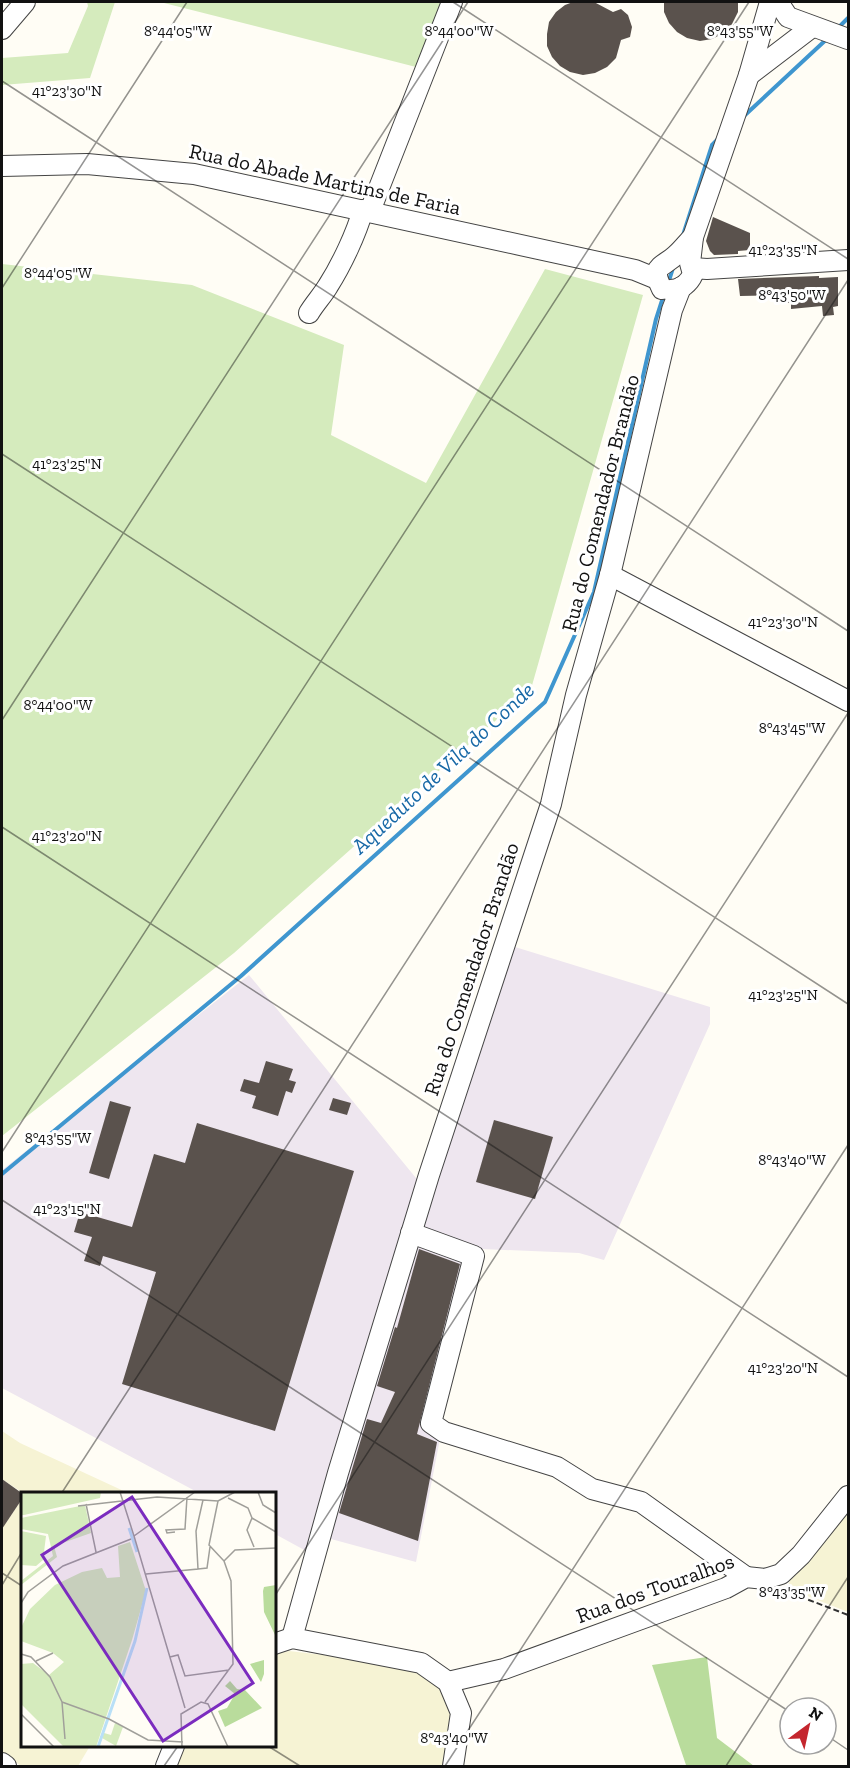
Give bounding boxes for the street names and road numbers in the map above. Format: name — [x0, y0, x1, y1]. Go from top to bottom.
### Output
street label: Rua do Abade Martins de Faria — [187, 138, 463, 220]
street label: Rua do Comendador Brandão — [556, 372, 644, 634]
street label: Rua do Comendador Brandão — [418, 839, 524, 1099]
street label: Rua dos Touralhos — [573, 1548, 737, 1628]

